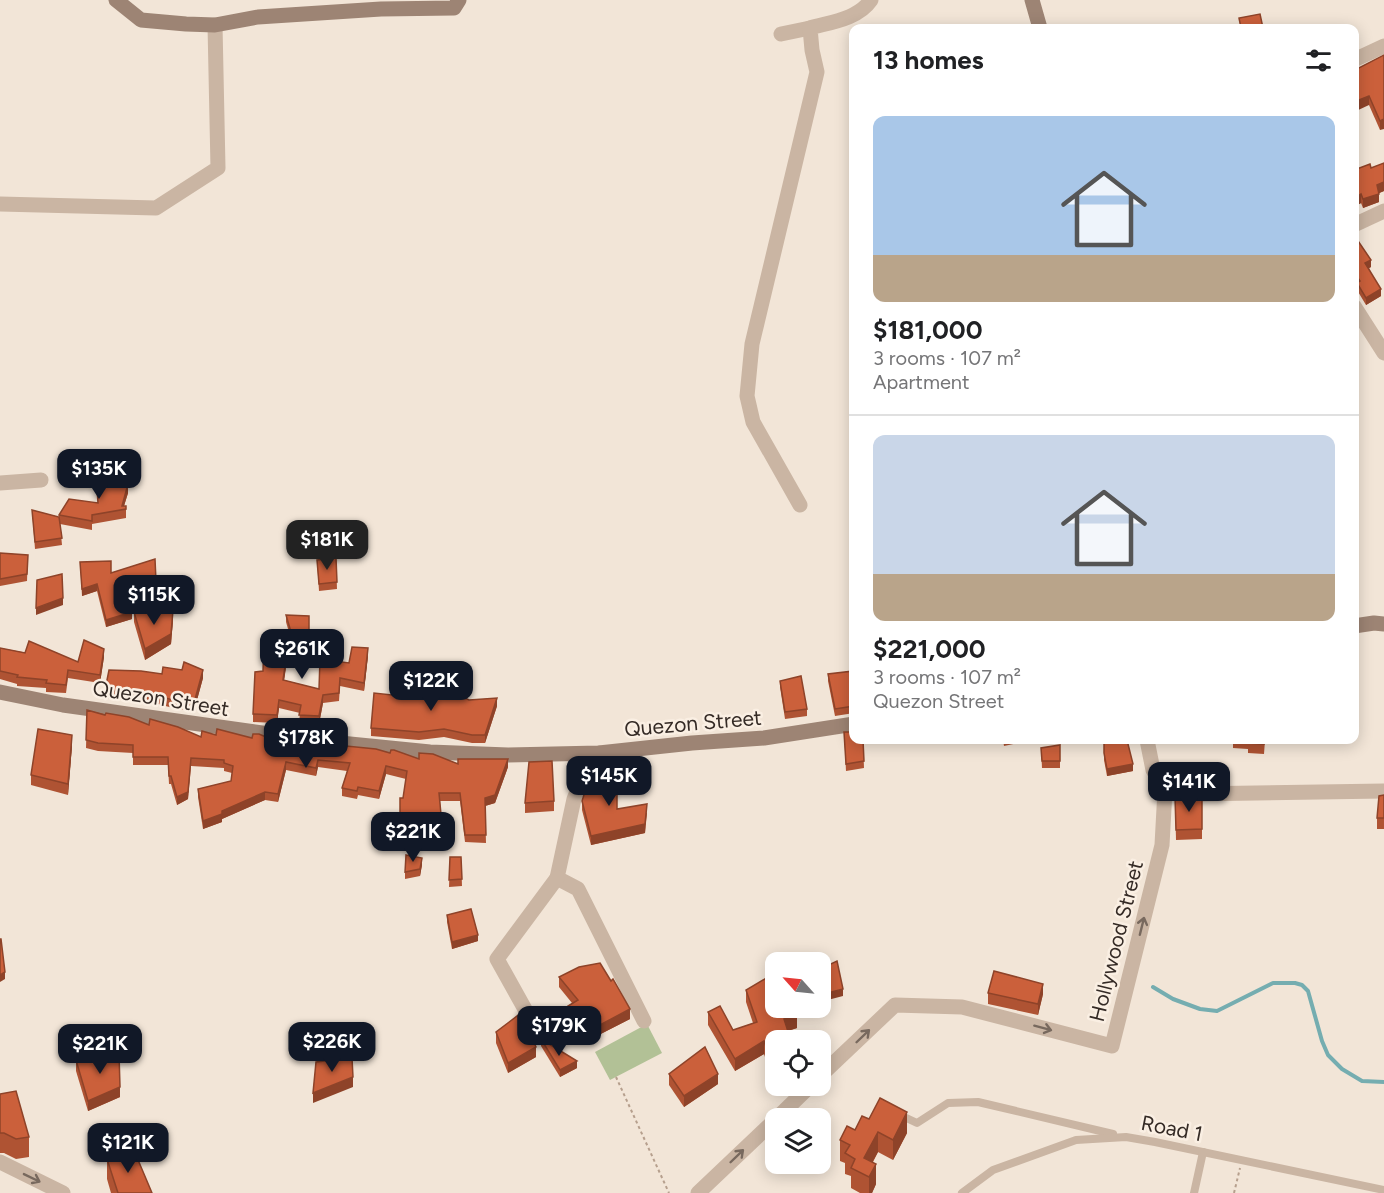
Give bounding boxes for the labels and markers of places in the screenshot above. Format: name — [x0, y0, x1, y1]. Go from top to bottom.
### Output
pin: $135K — [57, 449, 141, 500]
pin: $181K — [285, 520, 369, 571]
pin: $115K — [112, 575, 196, 626]
pin: $261K — [260, 629, 344, 680]
pin: $122K — [389, 661, 473, 712]
pin: $178K — [264, 718, 348, 769]
pin: $145K — [567, 756, 651, 807]
pin: $141K — [1147, 762, 1231, 813]
pin: $221K — [371, 812, 455, 863]
pin: $179K — [517, 1006, 601, 1057]
pin: $226K — [290, 1022, 374, 1073]
pin: $221K — [58, 1024, 142, 1075]
pin: $121K — [86, 1123, 170, 1174]

